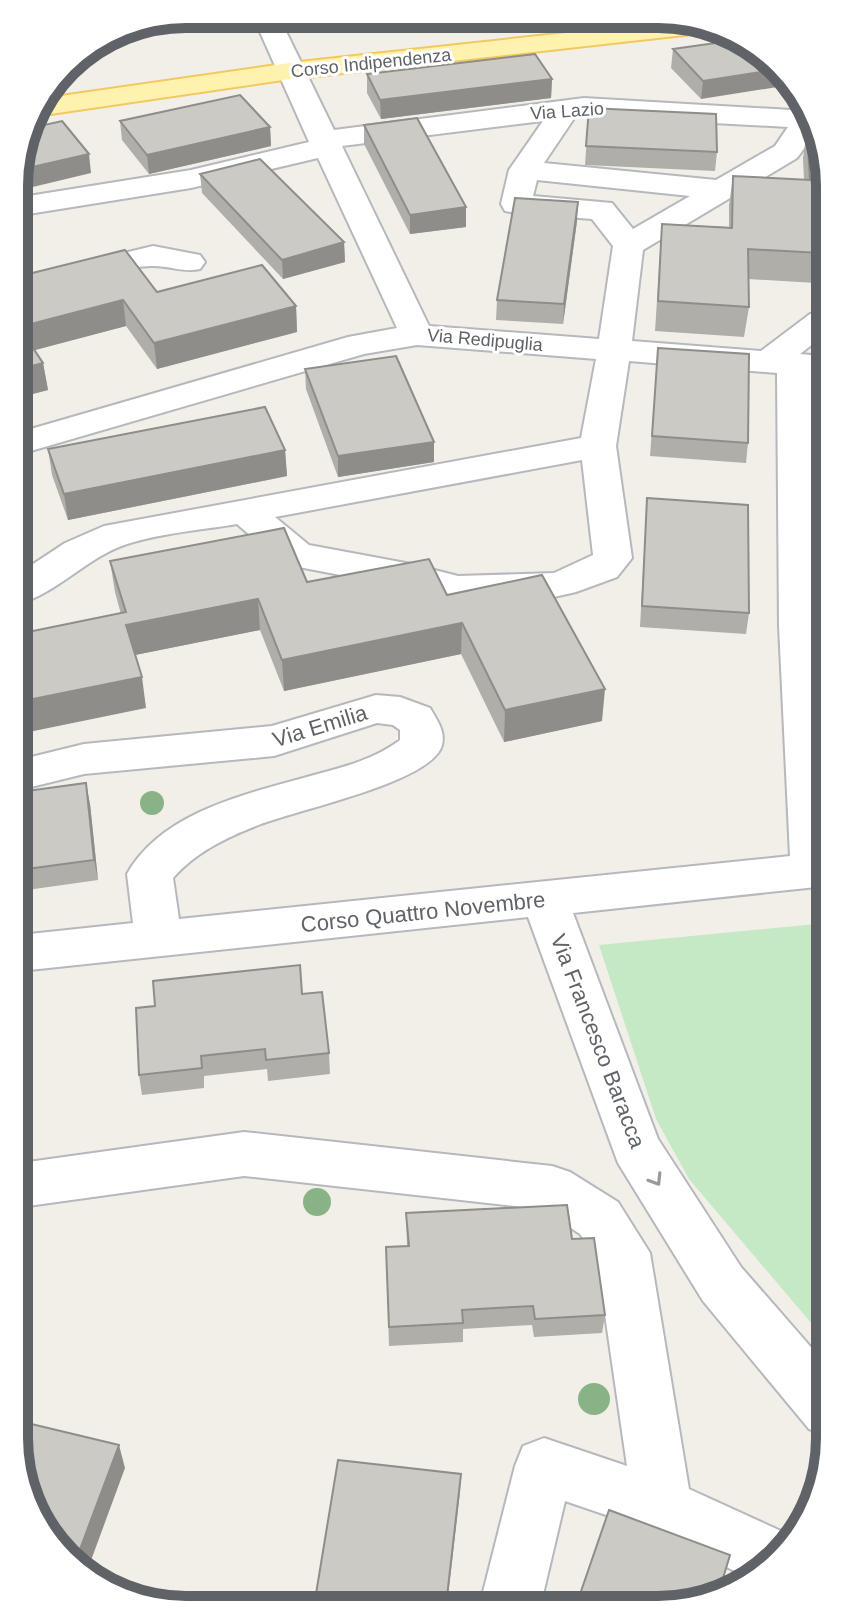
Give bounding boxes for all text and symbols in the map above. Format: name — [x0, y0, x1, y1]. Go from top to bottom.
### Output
street label: Corso Indipendenza — [290, 45, 453, 81]
street label: Via Lazio — [530, 98, 604, 124]
street label: Via Redipuglia — [426, 325, 545, 355]
street label: Via Emilia — [270, 700, 371, 752]
street label: Corso Quattro Novembre — [299, 887, 547, 937]
street label: Via Francesco Baracca — [546, 931, 651, 1152]
one-way arrow — [647, 1171, 662, 1186]

